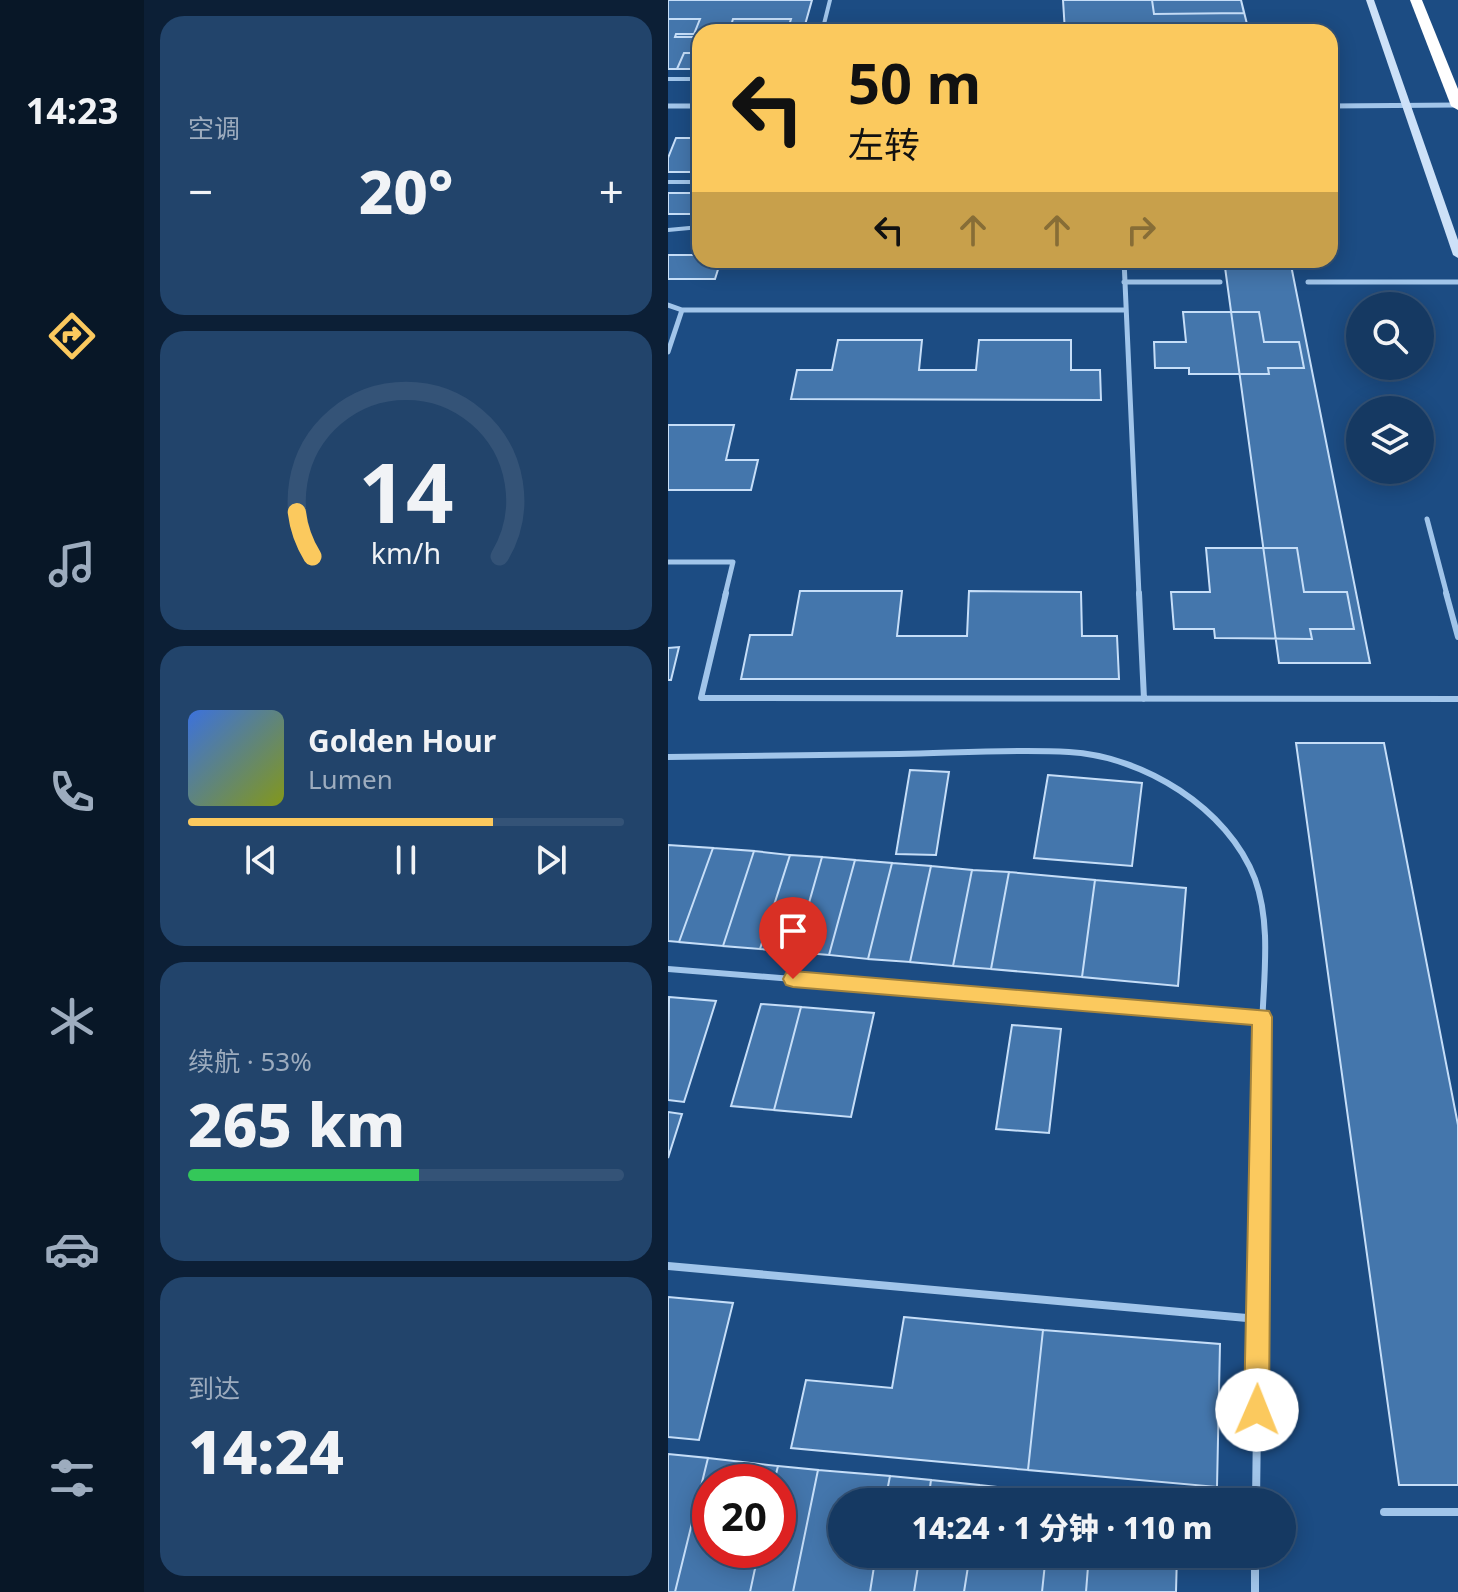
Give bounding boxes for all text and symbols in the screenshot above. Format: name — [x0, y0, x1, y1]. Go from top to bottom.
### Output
text: 50 m — [848, 44, 981, 120]
icon: left — [716, 56, 820, 160]
text: 14:23 — [26, 86, 118, 135]
text: 空调 — [188, 110, 240, 146]
text: 左转 — [848, 120, 920, 169]
text: 20° — [359, 150, 453, 232]
text: − — [188, 161, 213, 221]
text: + — [599, 161, 624, 221]
icon: left — [867, 208, 911, 252]
icon: ahead — [951, 208, 995, 252]
icon: ahead — [1035, 208, 1079, 252]
icon: right — [1119, 208, 1163, 252]
map controls — [1346, 292, 1434, 484]
button: search — [1346, 292, 1434, 380]
icon: directions — [44, 308, 100, 364]
button: layers — [1346, 396, 1434, 484]
text: 14 — [358, 433, 454, 546]
text: km/h — [371, 533, 441, 572]
icon: music — [44, 536, 100, 592]
text: Golden Hour — [308, 720, 496, 761]
text: Lumen — [308, 761, 393, 797]
icon: phone — [44, 764, 100, 820]
icon: previous — [239, 838, 283, 882]
icon: pause — [384, 838, 428, 882]
icon: next — [529, 838, 573, 882]
pin — [759, 897, 827, 979]
icon: arrive — [771, 909, 815, 953]
icon: climate — [44, 993, 100, 1049]
text: 续航 · 53% — [188, 1043, 312, 1079]
text: 265 km — [188, 1083, 405, 1165]
icon: car — [44, 1221, 100, 1277]
position arrow — [1215, 1368, 1299, 1452]
text: 到达 — [188, 1370, 240, 1406]
text: 14:24 — [188, 1410, 344, 1492]
icon: filters — [44, 1450, 100, 1506]
speed limit sign: 20 — [692, 1464, 796, 1568]
text: 14:24 · 1 分钟 · 110 m — [912, 1507, 1212, 1548]

